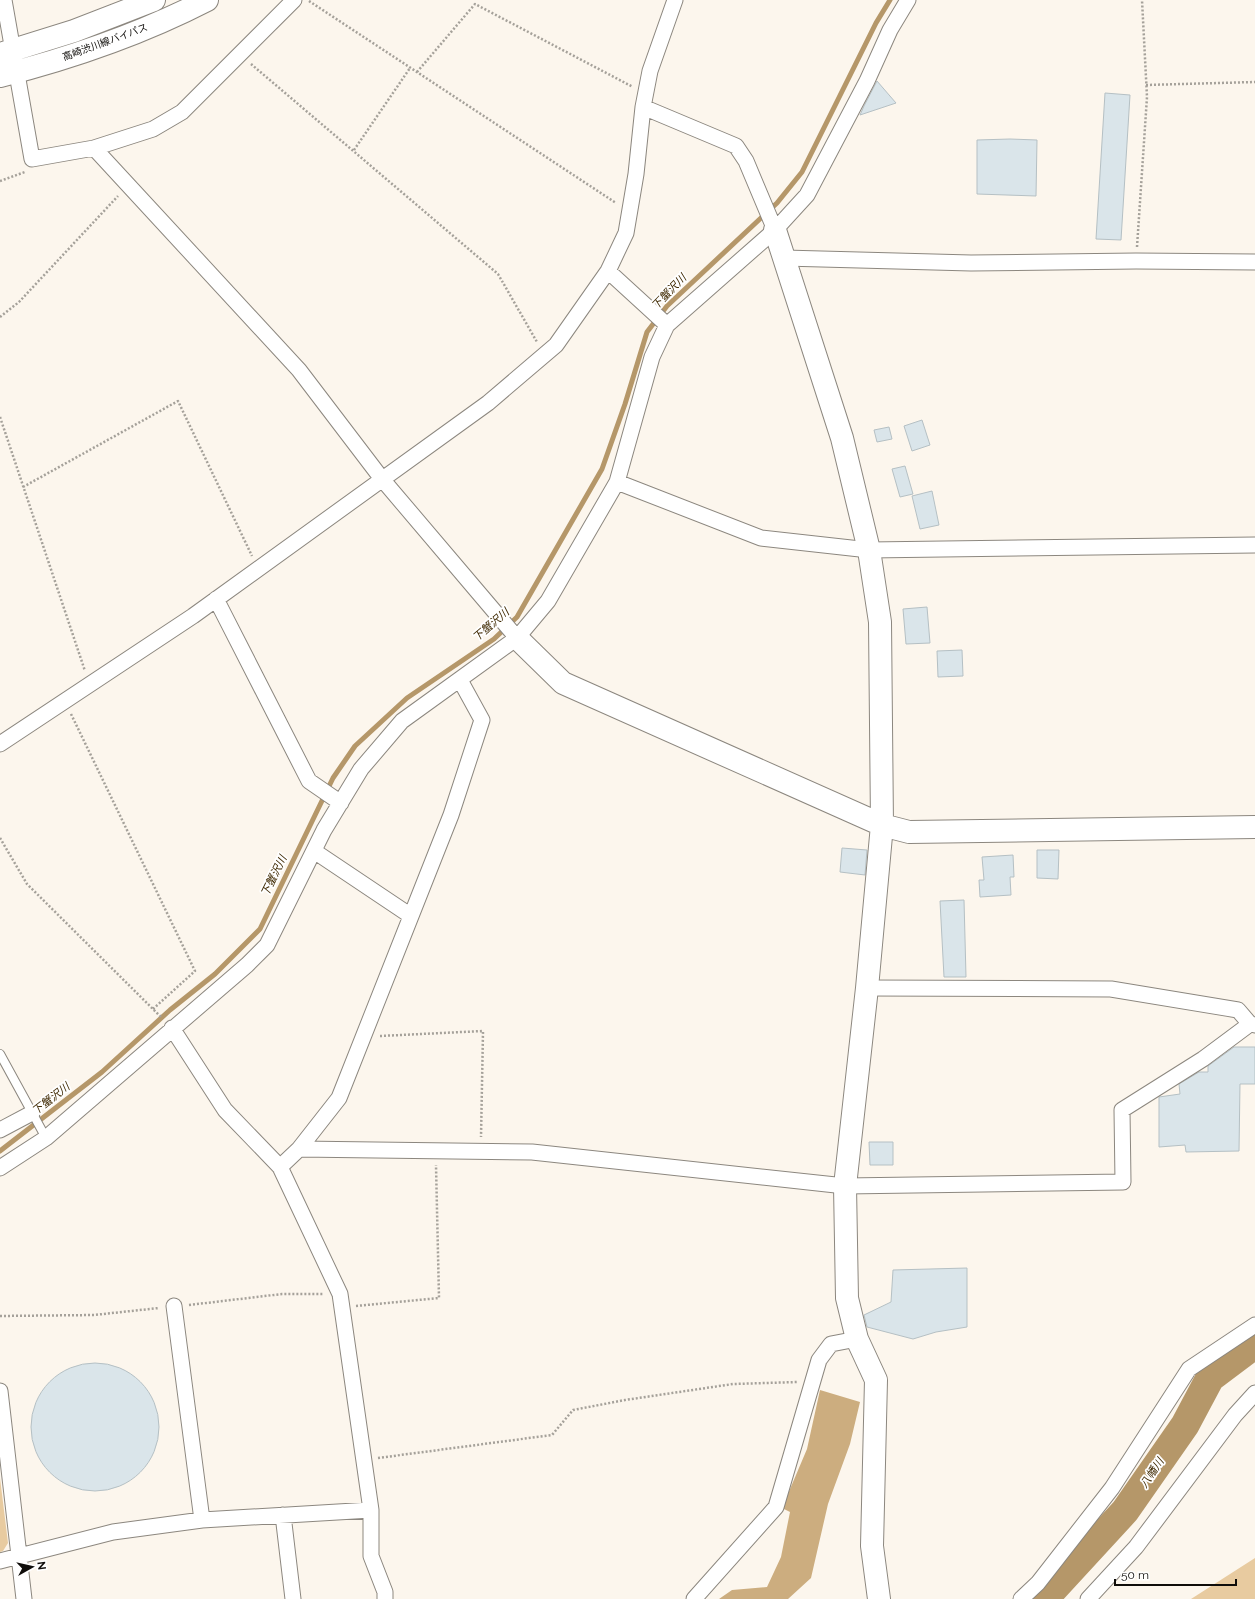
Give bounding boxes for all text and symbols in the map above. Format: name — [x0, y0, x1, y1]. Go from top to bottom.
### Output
street label: 高崎渋川線バイパス — [61, 21, 149, 63]
water label: 下蟹沢川 — [649, 271, 690, 312]
water label: 下蟹沢川 — [470, 605, 513, 644]
water label: 下蟹沢川 — [259, 852, 290, 899]
water label: 下蟹沢川 — [30, 1080, 73, 1118]
water label: 八幡川 — [1137, 1455, 1167, 1490]
north arrow — [12, 1547, 52, 1587]
text: N — [34, 1561, 48, 1571]
scale bar — [1115, 1561, 1236, 1587]
text: 50 m — [1121, 1568, 1149, 1582]

